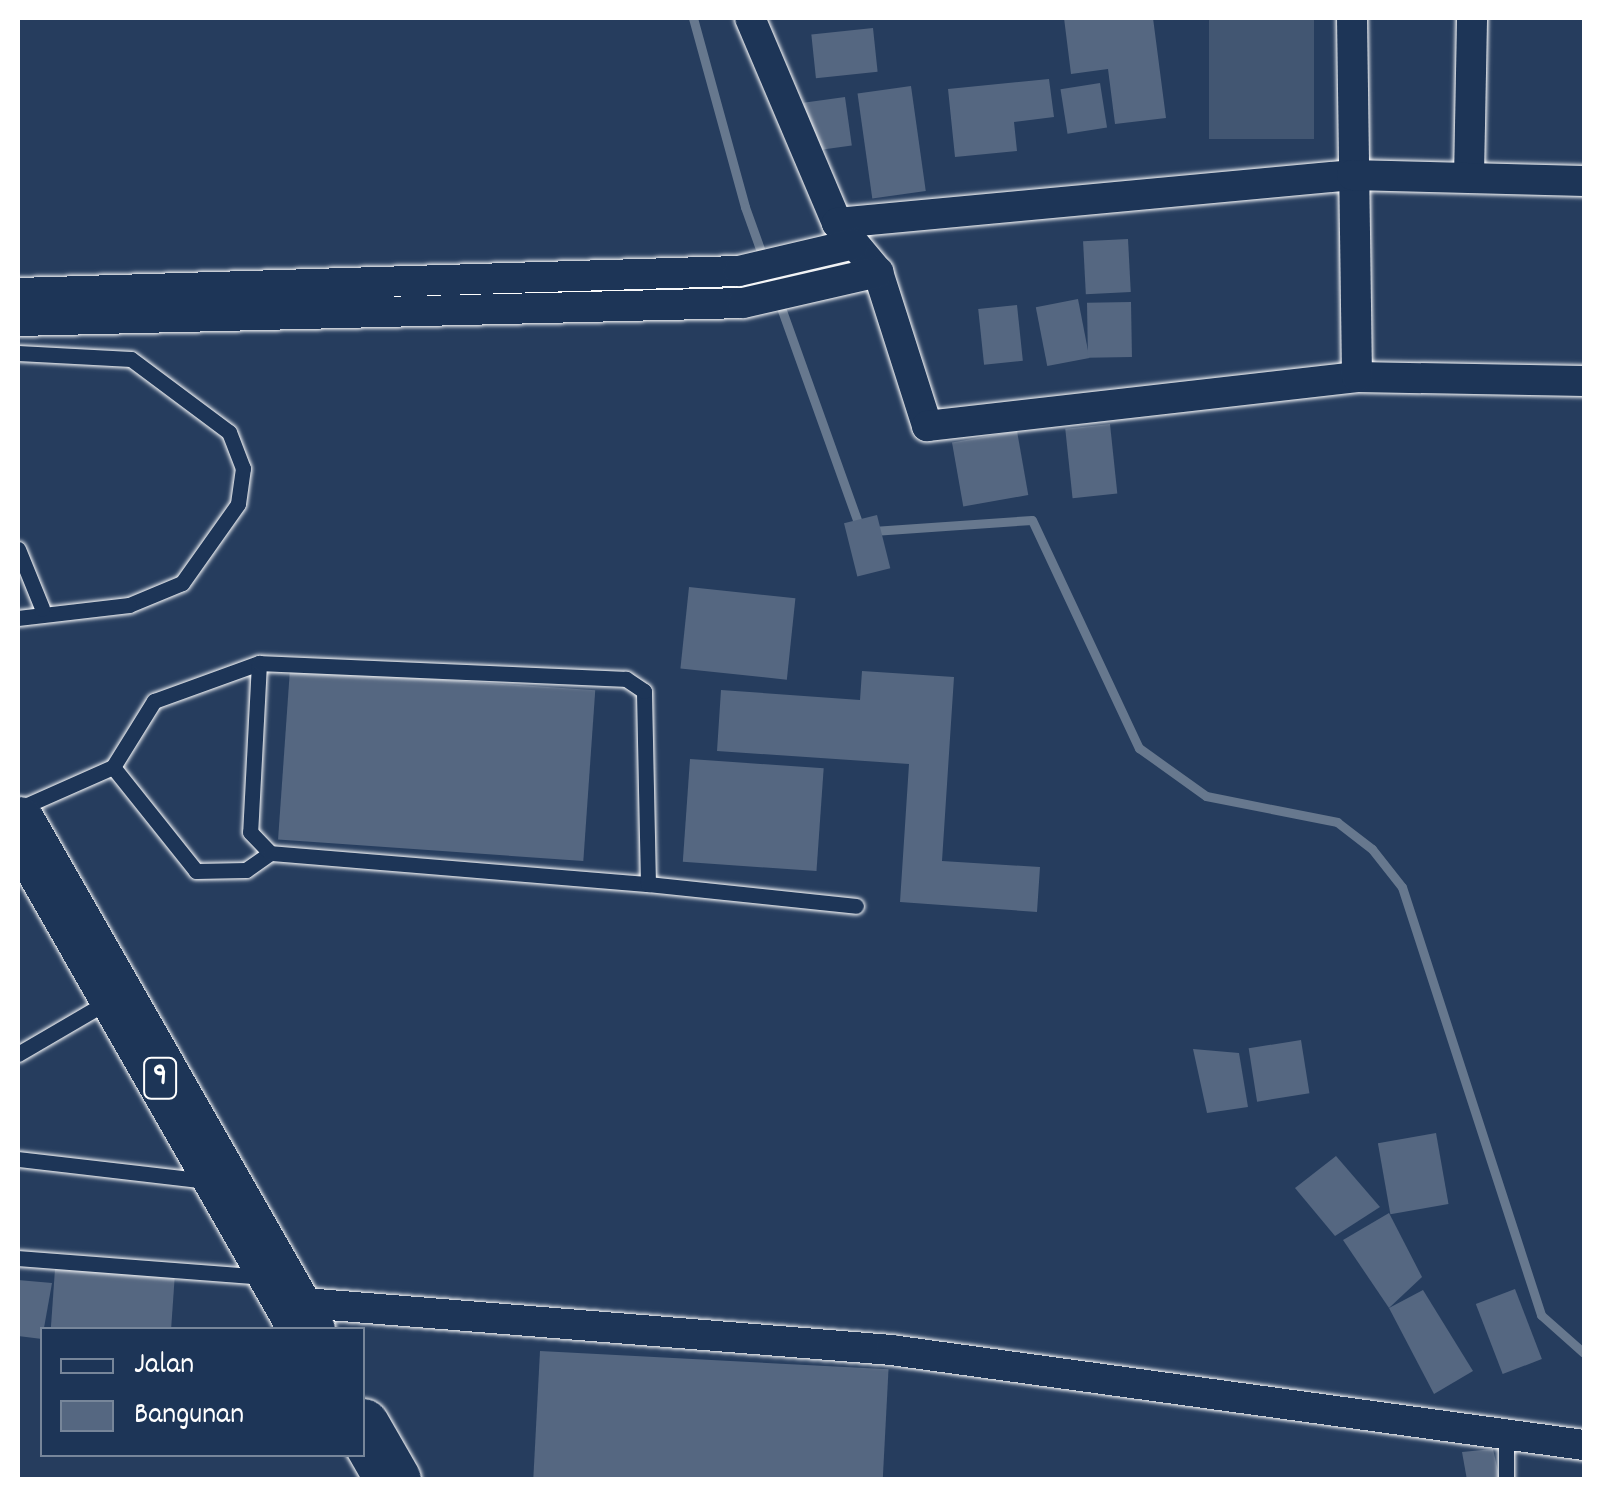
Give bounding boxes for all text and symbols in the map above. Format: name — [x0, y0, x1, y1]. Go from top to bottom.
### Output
road number: 9 — [142, 1053, 178, 1103]
legend — [40, 1327, 365, 1457]
text: Jalan — [134, 1345, 194, 1388]
text: Bangunan — [134, 1395, 244, 1438]

